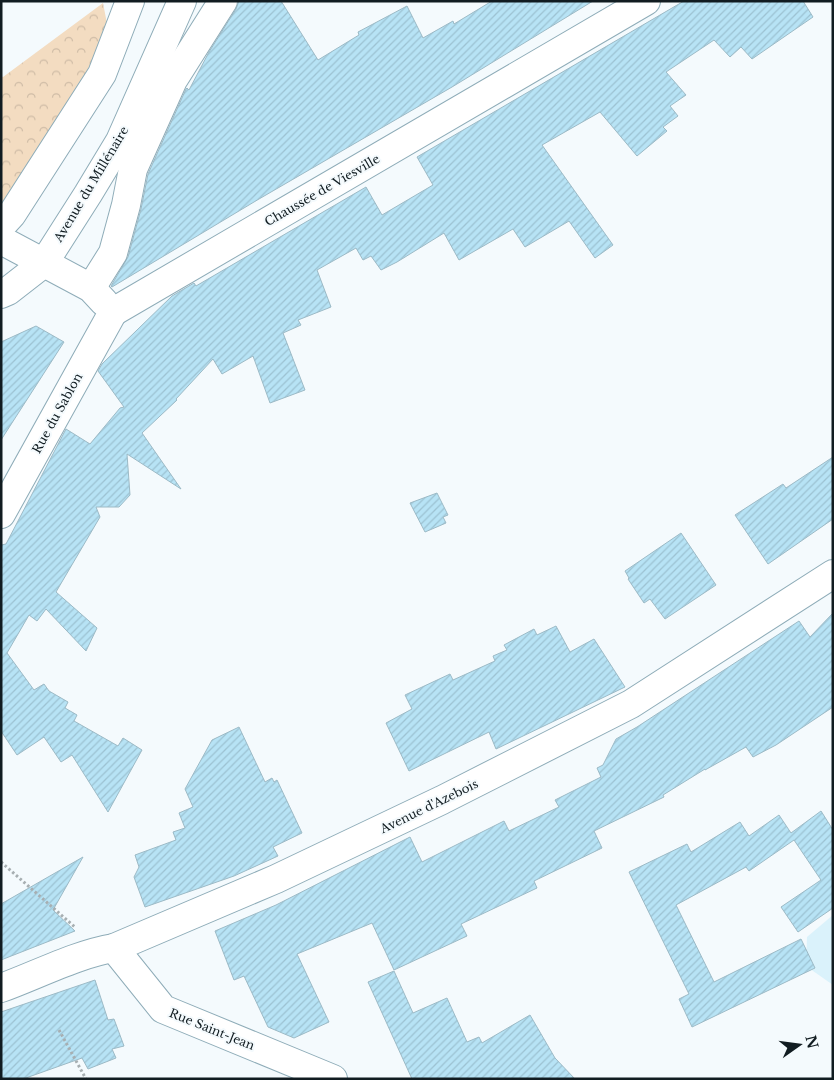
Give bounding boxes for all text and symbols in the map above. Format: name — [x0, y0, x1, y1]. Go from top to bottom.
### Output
street label: Avenue du Millénaire — [50, 123, 131, 245]
street label: Chaussée de Viesville — [262, 151, 382, 229]
street label: Rue du Sablon — [29, 370, 85, 456]
street label: Avenue d'Azebois — [377, 776, 480, 837]
street label: Rue Saint-Jean — [167, 1005, 257, 1053]
north arrow — [774, 1020, 824, 1070]
text: N — [801, 1033, 822, 1050]

